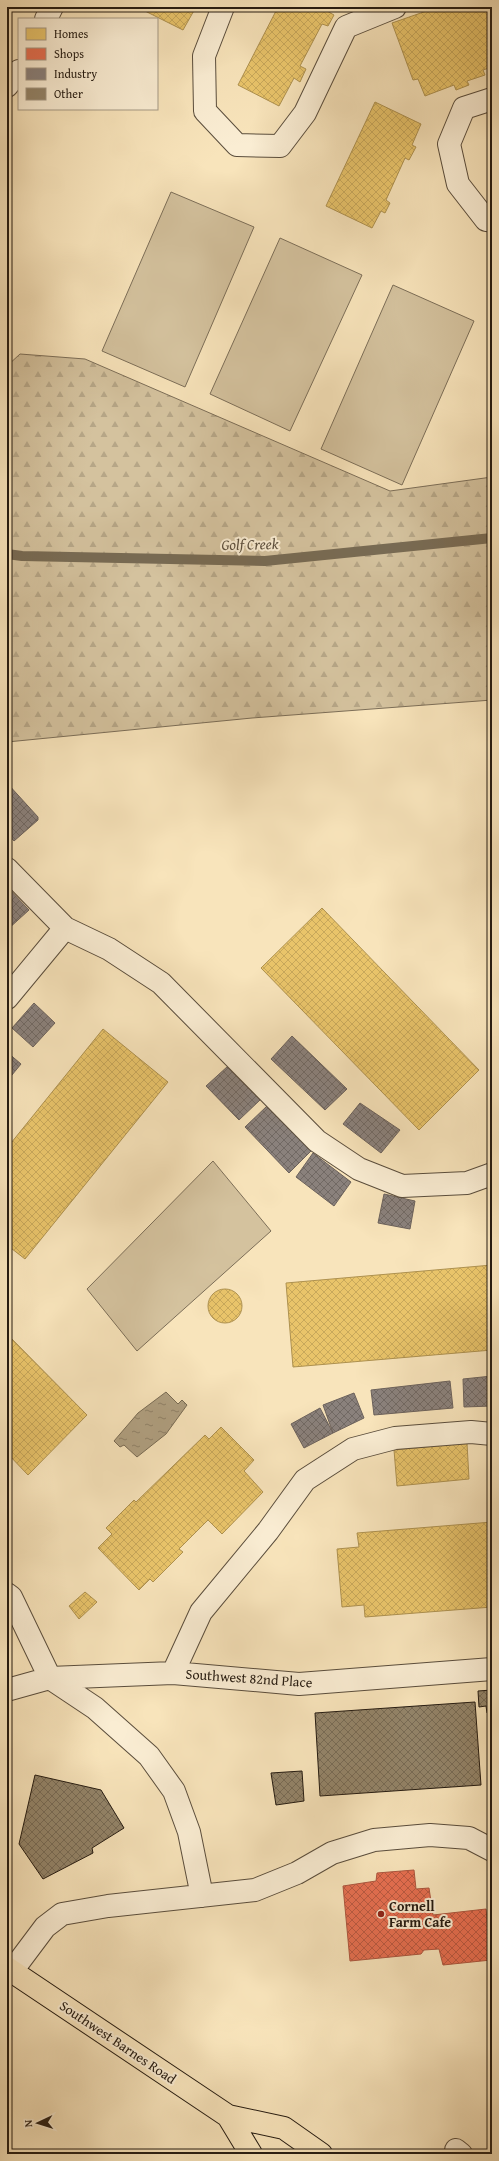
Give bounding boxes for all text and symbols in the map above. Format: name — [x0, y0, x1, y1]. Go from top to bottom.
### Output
legend — [18, 18, 158, 110]
text: Homes — [54, 25, 89, 42]
text: Shops — [54, 45, 84, 62]
text: Industry — [54, 65, 97, 82]
text: Other — [54, 85, 83, 102]
water label: Golf Creek — [221, 533, 279, 555]
street label: Southwest 82nd Place — [185, 1664, 313, 1692]
place label: Cornell Farm Cafe — [389, 1896, 451, 1932]
marker: Cornell Farm Cafe — [376, 1909, 386, 1919]
street label: Southwest Barnes Road — [56, 1995, 181, 2089]
north arrow — [18, 2103, 58, 2143]
text: N — [20, 2119, 36, 2128]

